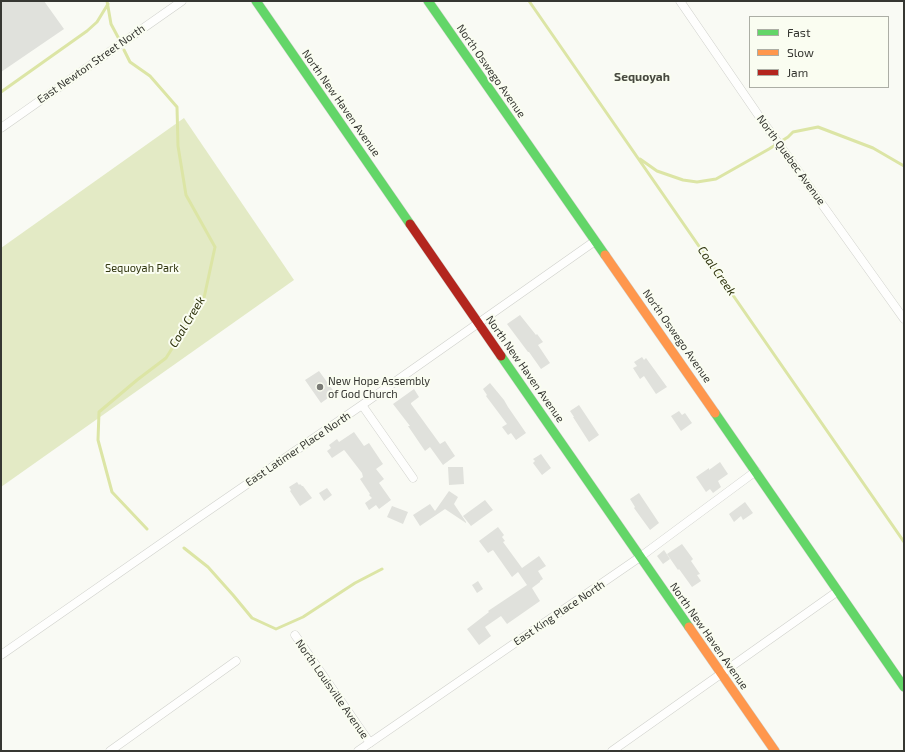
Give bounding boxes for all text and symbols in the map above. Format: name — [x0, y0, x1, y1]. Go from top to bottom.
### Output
legend — [749, 16, 889, 88]
street label: East Newton Street North — [35, 22, 147, 106]
street label: North Oswego Avenue — [454, 22, 528, 120]
text: Fast — [787, 25, 810, 39]
text: Slow — [787, 45, 814, 59]
street label: North New Haven Avenue — [299, 47, 383, 159]
text: Jam — [787, 65, 808, 79]
district label: Sequoyah — [614, 70, 670, 84]
street label: North Quebec Avenue — [754, 112, 828, 208]
water label: Coal Creek — [695, 243, 739, 299]
park label: Sequoyah Park — [105, 261, 179, 275]
street label: North Oswego Avenue — [640, 287, 714, 385]
water label: Coal Creek — [166, 294, 208, 350]
street label: North New Haven Avenue — [483, 313, 567, 425]
place label: New Hope Assembly of God Church — [328, 374, 430, 400]
marker: New Hope Assembly of God Church — [315, 382, 325, 392]
street label: East Latimer Place North — [243, 409, 353, 489]
street label: East King Place North — [511, 578, 607, 648]
street label: North New Haven Avenue — [667, 580, 751, 692]
street label: North Louisville Avenue — [293, 637, 371, 741]

